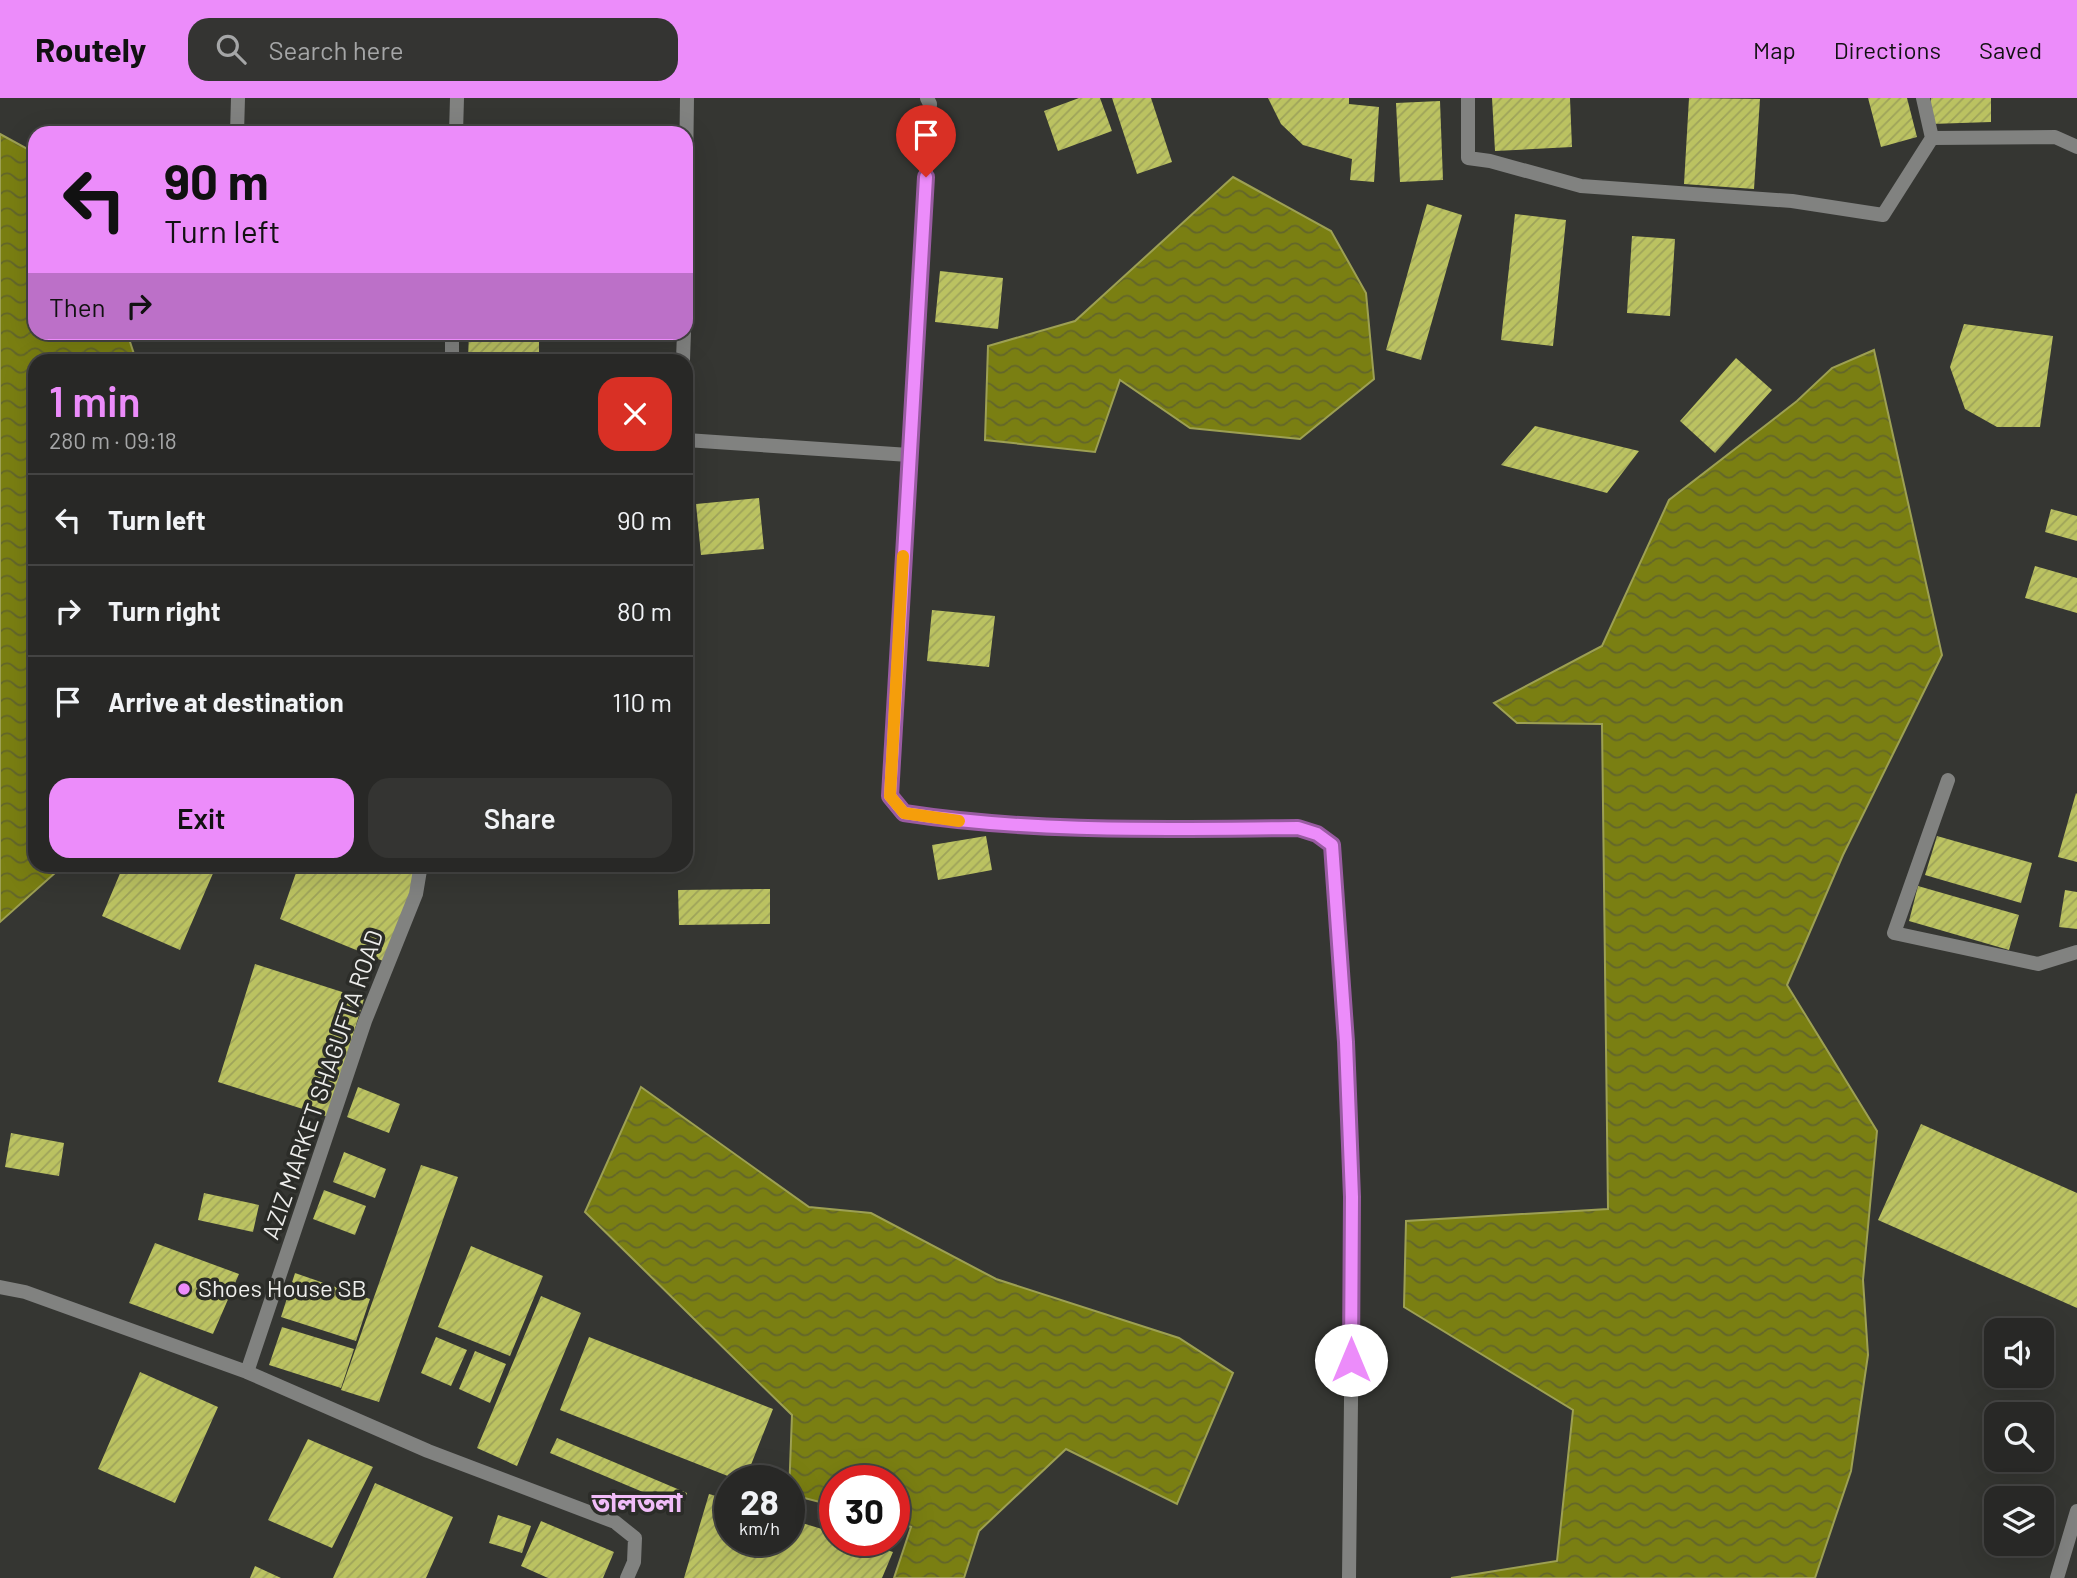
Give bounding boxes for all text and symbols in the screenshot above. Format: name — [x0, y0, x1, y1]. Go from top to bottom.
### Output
search box — [188, 18, 678, 81]
text: Routely — [35, 29, 146, 69]
icon: search — [212, 30, 250, 68]
text: Search here — [268, 34, 404, 65]
text: Map — [1753, 35, 1796, 64]
text: Directions — [1834, 35, 1941, 64]
text: Saved — [1979, 35, 2042, 64]
pin — [896, 105, 956, 177]
icon: arrive — [907, 116, 945, 154]
text: 90 m — [164, 151, 269, 210]
icon: left — [49, 154, 140, 245]
text: Turn left — [164, 211, 281, 249]
icon: right — [120, 287, 158, 325]
text: Then — [49, 291, 106, 322]
text: 1 min — [49, 375, 141, 425]
button: close — [598, 377, 672, 451]
text: 280 m · 09:18 — [49, 426, 177, 454]
icon: left — [49, 501, 87, 539]
text: Turn left — [108, 504, 206, 535]
text: 90 m — [617, 504, 672, 535]
icon: right — [49, 592, 87, 630]
text: Turn right — [108, 595, 221, 626]
text: 80 m — [617, 595, 672, 626]
icon: arrive — [49, 683, 87, 721]
text: Arrive at destination — [108, 686, 344, 717]
text: 110 m — [612, 686, 672, 717]
button: Exit — [49, 778, 354, 858]
button: Share — [368, 778, 672, 858]
street label: AZIZ MARKET SHAGUFTA ROAD — [255, 926, 388, 1243]
place label: Shoes House SB — [198, 1273, 367, 1302]
marker: Shoes House SB — [176, 1281, 192, 1297]
map controls — [1984, 1318, 2054, 1556]
button: sound — [1984, 1318, 2054, 1388]
position arrow — [1314, 1323, 1388, 1397]
button: search — [1984, 1402, 2054, 1472]
speed limit sign: 30 — [819, 1465, 910, 1556]
text: 28 — [740, 1480, 779, 1522]
district label: তালতলা — [591, 1486, 683, 1517]
button: layers — [1984, 1486, 2054, 1556]
text: km/h — [739, 1517, 780, 1539]

